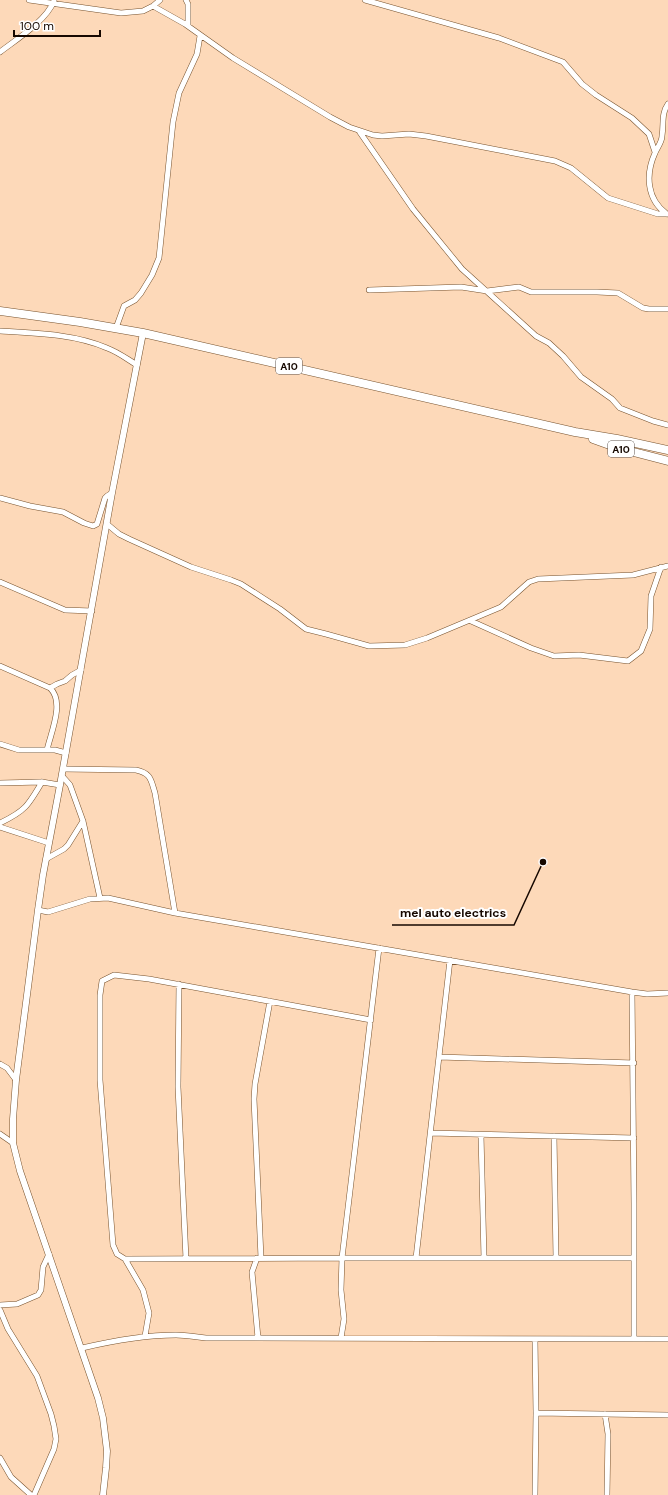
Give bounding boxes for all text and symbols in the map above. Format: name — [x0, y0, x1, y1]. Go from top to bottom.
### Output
scale bar — [14, 12, 100, 38]
text: 100 m — [20, 18, 54, 34]
road number: A10 — [276, 358, 302, 374]
road number: A10 — [608, 441, 634, 457]
callout: mel auto electrics — [392, 901, 514, 925]
text: mel auto electrics — [400, 905, 506, 921]

